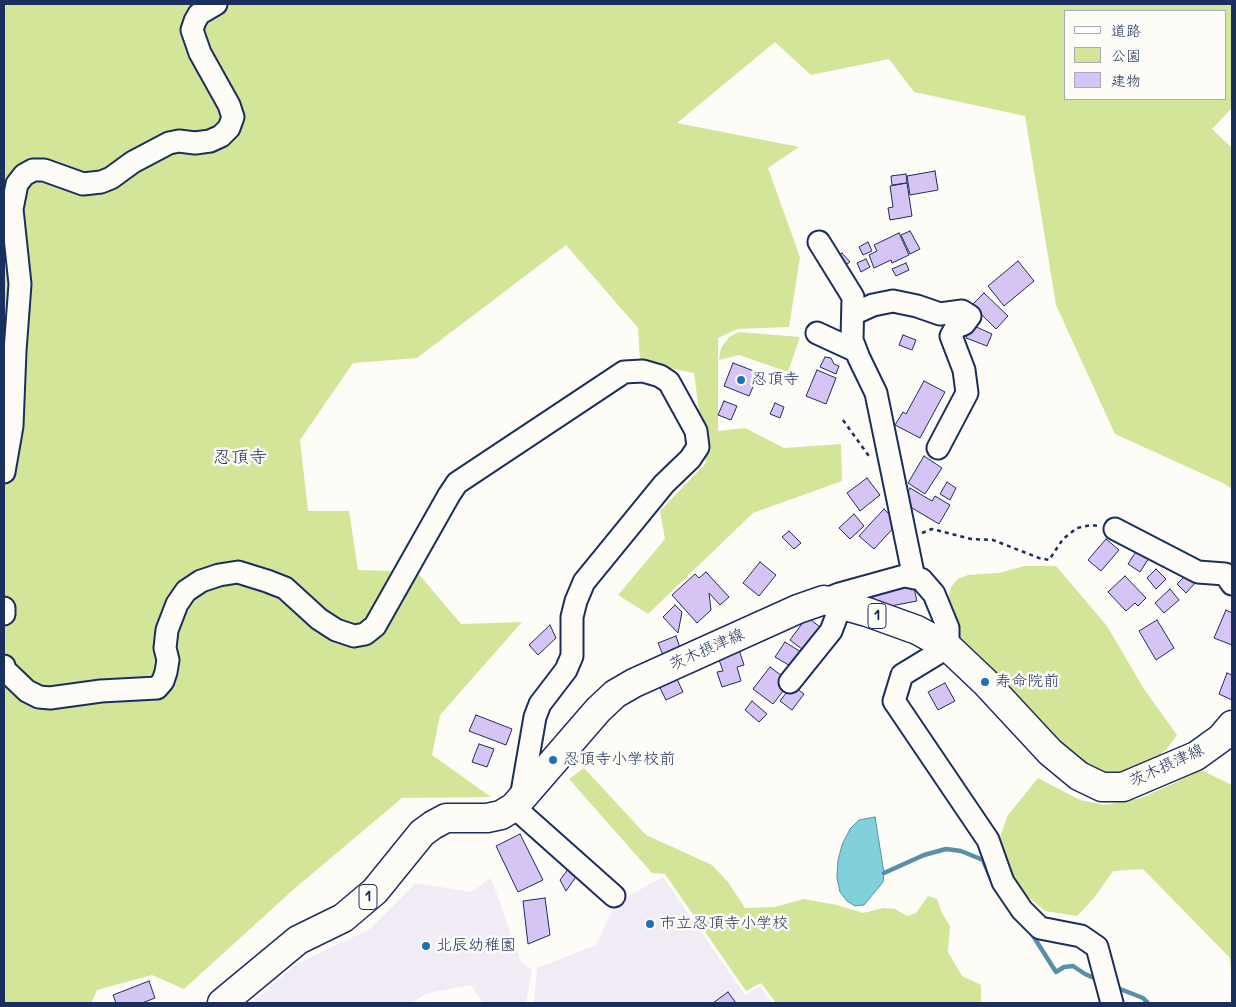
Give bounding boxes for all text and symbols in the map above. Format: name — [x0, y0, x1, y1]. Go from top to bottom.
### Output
legend — [1064, 10, 1226, 100]
text: 道路 — [1111, 20, 1141, 41]
text: 公園 — [1111, 45, 1141, 66]
text: 建物 — [1111, 70, 1141, 91]
place label: 忍頂寺 — [751, 370, 799, 390]
marker: 忍頂寺 — [735, 374, 747, 386]
district label: 忍頂寺 — [213, 447, 267, 469]
road number: 1 — [868, 604, 886, 628]
street label: 茨木摂津線 — [667, 625, 747, 675]
place label: 寿命院前 — [995, 672, 1059, 692]
marker: 寿命院前 — [979, 676, 991, 688]
street label: 茨木摂津線 — [1127, 740, 1207, 792]
place label: 忍頂寺小学校前 — [563, 750, 675, 770]
marker: 忍頂寺小学校前 — [547, 754, 559, 766]
road number: 1 — [359, 884, 377, 910]
place label: 市立忍頂寺小学校 — [660, 914, 788, 934]
marker: 市立忍頂寺小学校 — [644, 918, 656, 930]
place label: 北辰幼稚園 — [436, 936, 516, 956]
marker: 北辰幼稚園 — [420, 940, 432, 952]

